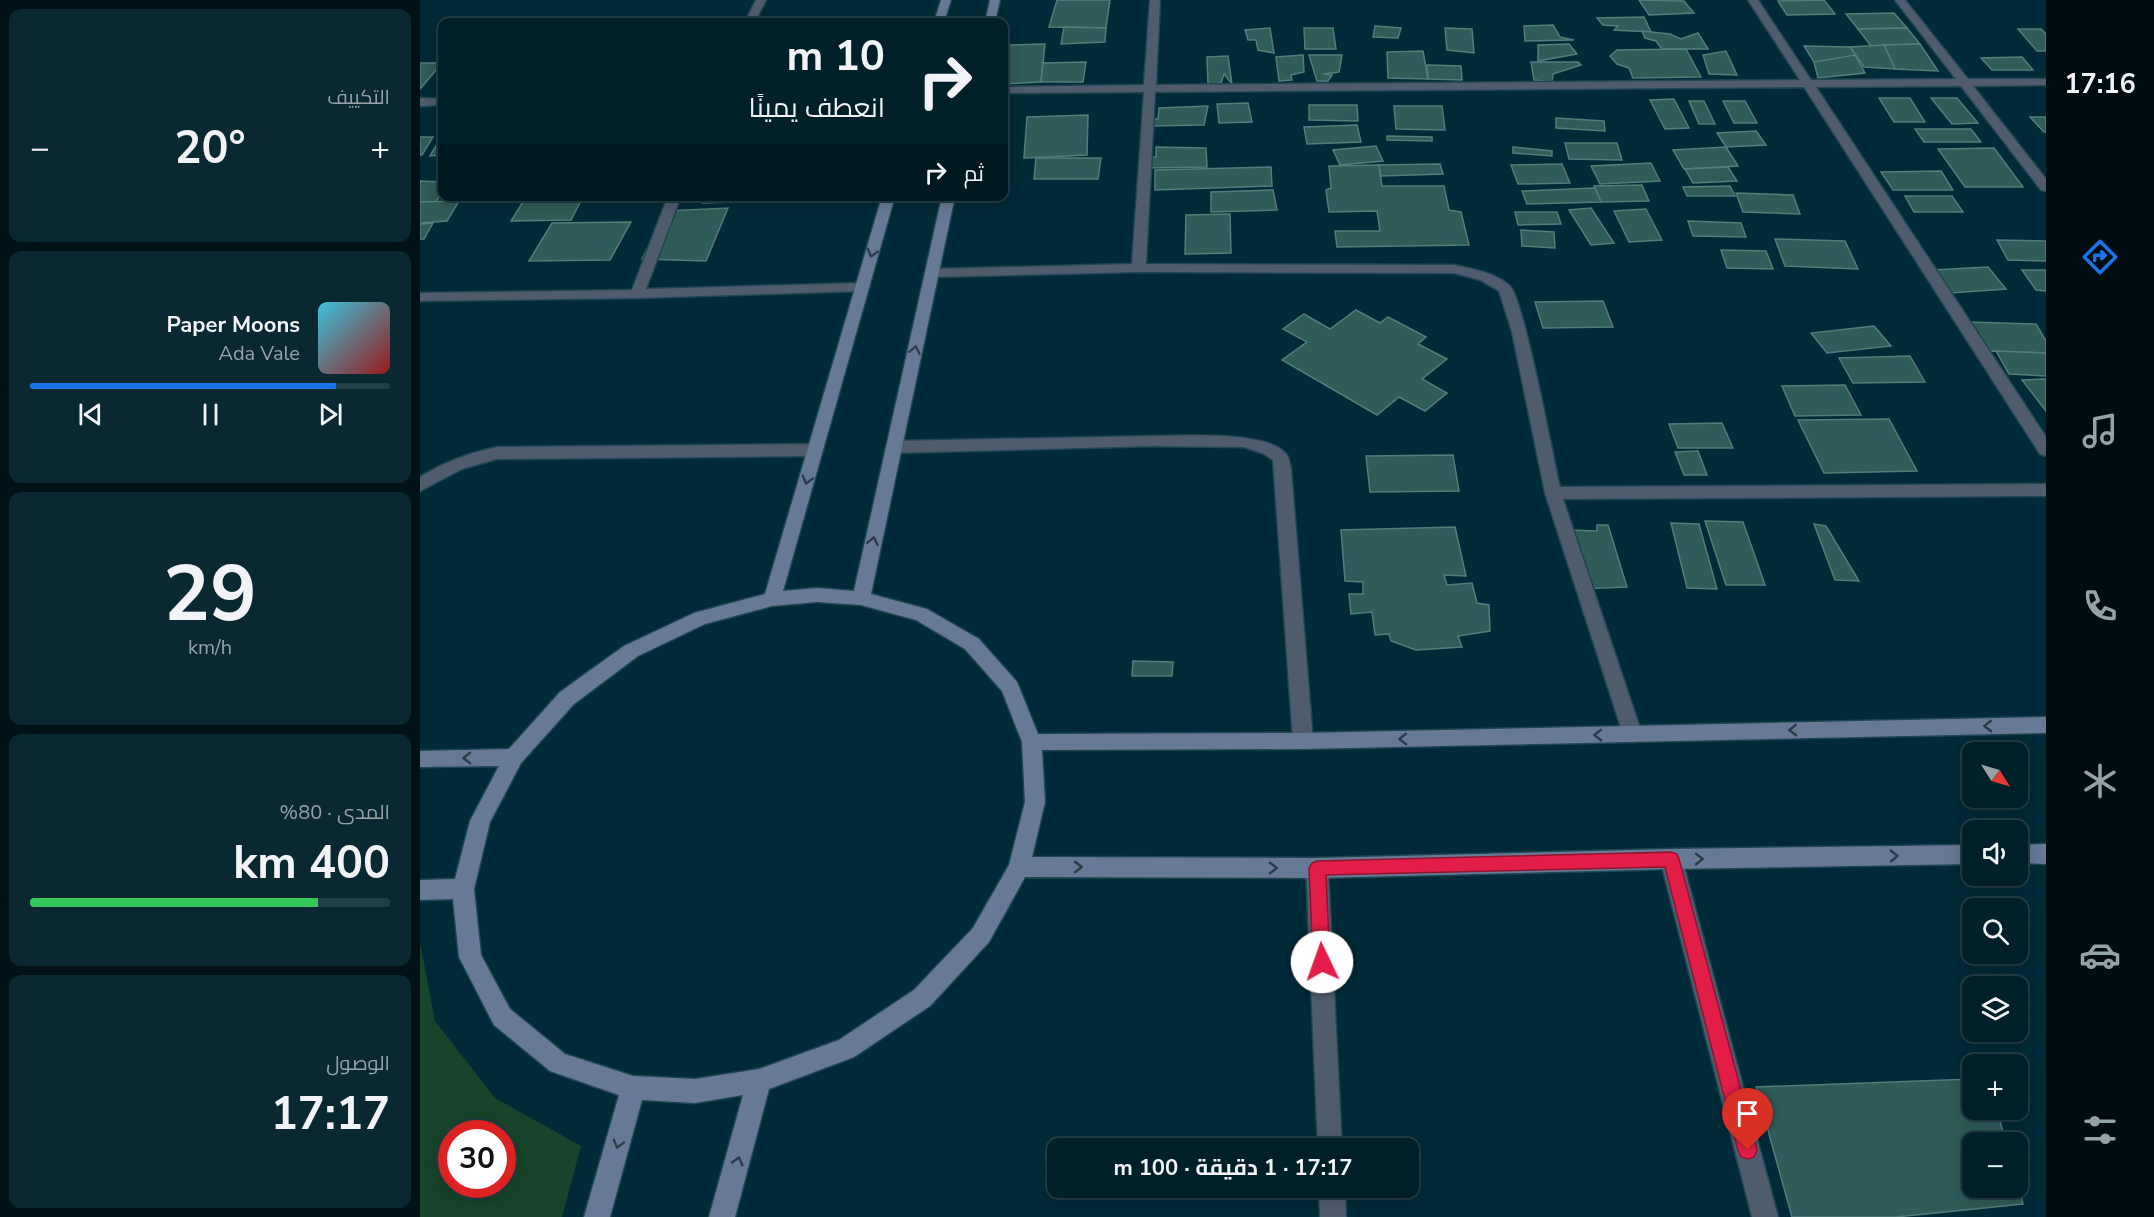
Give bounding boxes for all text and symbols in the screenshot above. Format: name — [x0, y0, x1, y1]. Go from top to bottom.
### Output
text: 10 m — [786, 28, 885, 85]
icon: right — [906, 42, 984, 120]
text: 17:16 — [2064, 66, 2136, 103]
text: التكييف — [327, 84, 390, 111]
text: انعطف يمينًا — [748, 90, 885, 127]
text: 20° — [174, 118, 246, 179]
text: − — [30, 126, 50, 171]
text: + — [370, 126, 390, 171]
icon: right — [919, 156, 952, 189]
text: ثم — [964, 159, 984, 189]
icon: directions — [2079, 236, 2121, 278]
one-way arrow — [867, 248, 880, 258]
text: Paper Moons — [166, 310, 300, 340]
text: Ada Vale — [218, 340, 300, 367]
one-way arrow — [908, 346, 921, 356]
icon: previous — [74, 398, 107, 431]
icon: pause — [194, 398, 227, 431]
icon: next — [314, 398, 347, 431]
icon: music — [2079, 410, 2121, 452]
one-way arrow — [802, 474, 814, 485]
one-way arrow — [866, 536, 879, 546]
text: 29 — [163, 541, 257, 648]
icon: phone — [2079, 585, 2121, 627]
text: km/h — [188, 634, 232, 661]
one-way arrow — [1983, 720, 1992, 732]
one-way arrow — [1788, 724, 1797, 737]
one-way arrow — [1593, 729, 1602, 741]
one-way arrow — [1398, 733, 1407, 745]
north arrow — [1962, 742, 2028, 808]
map controls — [1962, 742, 2028, 1198]
one-way arrow — [463, 752, 472, 764]
icon: climate — [2079, 760, 2121, 802]
text: المدى · 80% — [280, 799, 390, 826]
button: sound — [1962, 820, 2028, 886]
text: 400 km — [233, 833, 390, 894]
one-way arrow — [1889, 850, 1898, 862]
one-way arrow — [1694, 853, 1703, 865]
one-way arrow — [1073, 861, 1082, 873]
one-way arrow — [1268, 862, 1277, 874]
button: search — [1962, 898, 2028, 964]
position arrow — [1290, 930, 1354, 994]
icon: car — [2079, 934, 2121, 976]
button: layers — [1962, 976, 2028, 1042]
text: الوصول — [326, 1050, 390, 1077]
button: + — [1962, 1054, 2028, 1120]
text: 17:17 — [271, 1084, 390, 1145]
pin — [1722, 1088, 1773, 1150]
icon: arrive — [1731, 1097, 1764, 1130]
icon: filters — [2079, 1109, 2121, 1151]
speed limit sign: 30 — [438, 1120, 516, 1198]
button: − — [1962, 1132, 2028, 1198]
one-way arrow — [613, 1138, 625, 1149]
text: 17:17 · 1 دقيقة · 100 m — [1113, 1153, 1353, 1183]
one-way arrow — [730, 1156, 743, 1166]

